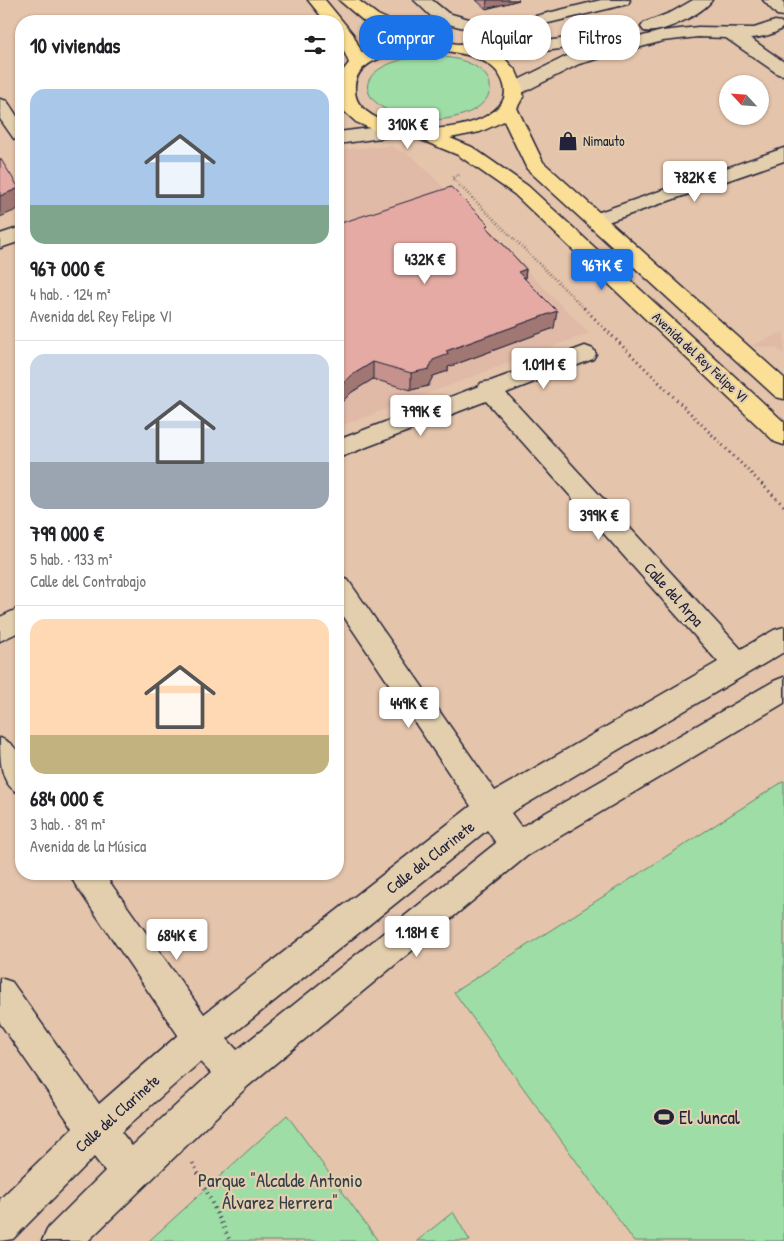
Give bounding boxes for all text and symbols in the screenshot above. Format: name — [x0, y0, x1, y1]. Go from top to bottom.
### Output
chip: Comprar — [359, 15, 453, 60]
chip: Alquilar — [463, 15, 551, 60]
chip: Filtros — [561, 15, 640, 60]
text: 10 viviendas — [30, 31, 120, 60]
icon: filters — [301, 31, 329, 59]
north arrow — [719, 75, 769, 125]
map controls — [719, 75, 769, 125]
pin: 310K € — [367, 108, 449, 150]
text: 310K € — [388, 113, 428, 135]
icon: home — [135, 121, 225, 211]
shop icon: Nimauto — [557, 130, 579, 152]
place label: Nimauto — [583, 131, 625, 150]
pin: 782K € — [654, 160, 736, 203]
text: 782K € — [674, 166, 716, 188]
pin: 432K € — [384, 242, 466, 285]
text: 432K € — [405, 248, 445, 270]
pin: 967K € — [561, 248, 643, 291]
text: 967 000 € — [30, 254, 104, 283]
text: 967K € — [582, 254, 622, 276]
text: 4 hab. · 124 m² — [30, 283, 111, 305]
text: Avenida del Rey Felipe VI — [30, 305, 172, 327]
street label: Avenida del Rey Felipe VI — [648, 307, 752, 407]
pin: 1.01M € — [498, 348, 590, 390]
text: 1.01M € — [522, 353, 566, 375]
icon: home — [135, 387, 225, 477]
pin: 799K € — [380, 394, 462, 437]
text: 799K € — [401, 400, 441, 422]
pin: 399K € — [558, 498, 640, 541]
text: 399K € — [580, 504, 618, 526]
text: 799 000 € — [30, 519, 104, 548]
text: 5 hab. · 133 m² — [30, 548, 112, 570]
street label: Calle del Arpa — [639, 557, 709, 631]
text: Calle del Contrabajo — [30, 570, 146, 592]
icon: home — [135, 652, 225, 742]
pin: 449K € — [368, 686, 450, 729]
text: 449K € — [390, 692, 428, 714]
text: 684 000 € — [30, 784, 103, 813]
text: 3 hab. · 89 m² — [30, 813, 105, 835]
street label: Calle del Clarinete — [381, 815, 479, 899]
text: Avenida de la Música — [30, 835, 146, 857]
pin: 1.18M € — [371, 916, 463, 958]
pin: 684K € — [136, 918, 218, 961]
text: 1.18M € — [396, 921, 438, 943]
text: 684K € — [157, 924, 197, 946]
street label: Calle del Clarinete — [70, 1069, 165, 1157]
place label: El Juncal — [679, 1104, 741, 1130]
sports icon: El Juncal — [653, 1106, 675, 1128]
park label: Parque "Alcalde Antonio Álvarez Herrera" — [198, 1167, 362, 1215]

